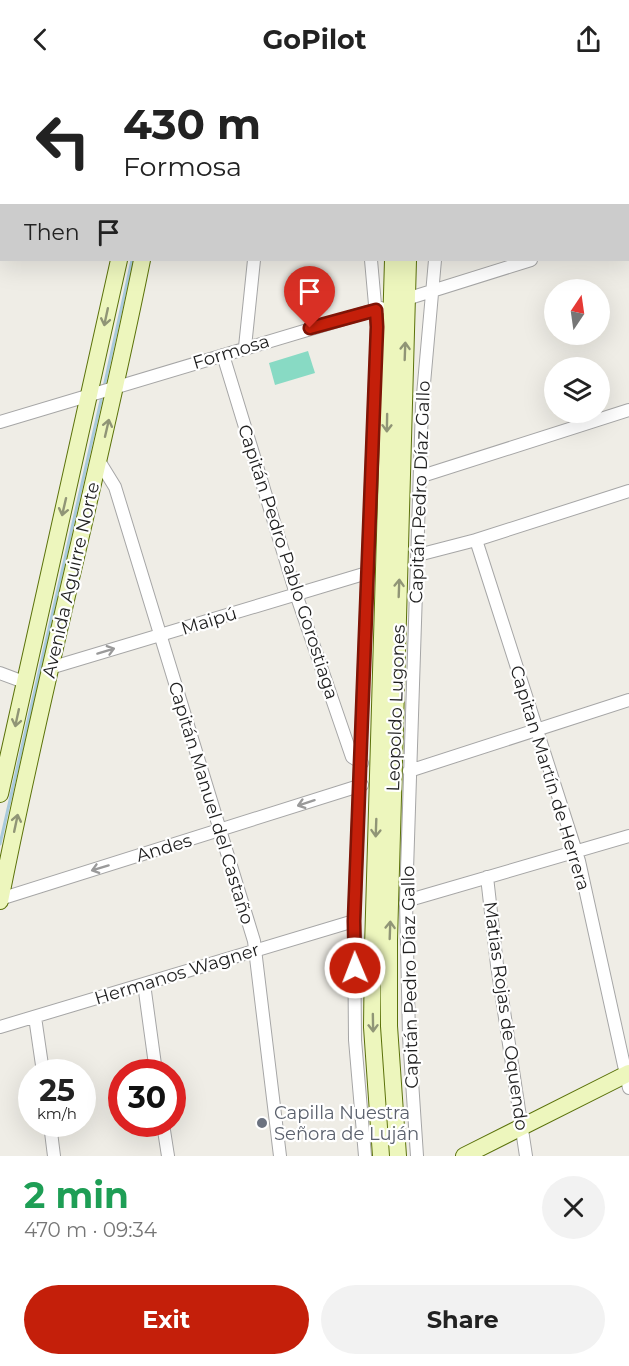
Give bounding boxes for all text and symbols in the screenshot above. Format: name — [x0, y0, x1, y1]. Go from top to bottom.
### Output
icon: back — [24, 23, 57, 56]
text: GoPilot — [263, 23, 366, 56]
icon: share — [572, 23, 605, 56]
text: 430 m — [123, 98, 261, 150]
icon: left — [24, 102, 102, 180]
text: Formosa — [123, 150, 242, 183]
icon: arrive — [92, 216, 125, 249]
text: Then — [24, 219, 80, 246]
pin — [284, 266, 335, 328]
icon: arrive — [293, 275, 326, 308]
north arrow — [544, 279, 610, 345]
map controls — [544, 279, 610, 423]
one-way arrow — [100, 307, 112, 326]
street label: Formosa — [190, 330, 272, 374]
one-way arrow — [400, 342, 411, 362]
button: layers — [544, 357, 610, 423]
street label: Capitán Pedro Díaz Gallo — [405, 380, 435, 604]
one-way arrow — [381, 412, 393, 432]
one-way arrow — [101, 419, 113, 438]
street label: Capitán Pedro Pablo Gorostiaga — [233, 422, 343, 702]
street label: Avenida Aguirre Norte — [38, 480, 104, 680]
one-way arrow — [57, 497, 69, 516]
one-way arrow — [393, 578, 405, 598]
street label: Maipú — [179, 602, 239, 640]
street label: Leopoldo Lugones — [382, 624, 410, 792]
one-way arrow — [96, 645, 115, 656]
street label: Capitan Martín de Herrera — [505, 663, 595, 893]
street label: Capitán Manuel del Castaño — [164, 679, 258, 927]
one-way arrow — [10, 708, 22, 727]
one-way arrow — [297, 798, 316, 809]
one-way arrow — [11, 813, 22, 833]
one-way arrow — [370, 817, 382, 837]
street label: Andes — [134, 829, 195, 867]
one-way arrow — [91, 863, 110, 874]
street label: Capitán Pedro Díaz Gallo — [397, 865, 423, 1089]
street label: Matias Rojas de Oquendo — [479, 900, 533, 1132]
one-way arrow — [384, 920, 395, 940]
position arrow — [323, 936, 387, 1000]
street label: Hermanos Wagner — [92, 938, 262, 1010]
one-way arrow — [367, 1012, 378, 1032]
speed limit sign: 30 — [108, 1059, 186, 1137]
text: 25 — [39, 1072, 75, 1109]
place label: Capilla Nuestra Señora de Luján — [274, 1102, 419, 1145]
text: km/h — [37, 1104, 77, 1123]
marker: Capilla Nuestra Señora de Luján — [255, 1116, 269, 1130]
text: 2 min — [24, 1173, 129, 1217]
button: close — [542, 1176, 605, 1239]
text: 470 m · 09:34 — [24, 1218, 157, 1242]
button: Exit — [24, 1285, 309, 1354]
button: Share — [321, 1285, 605, 1354]

